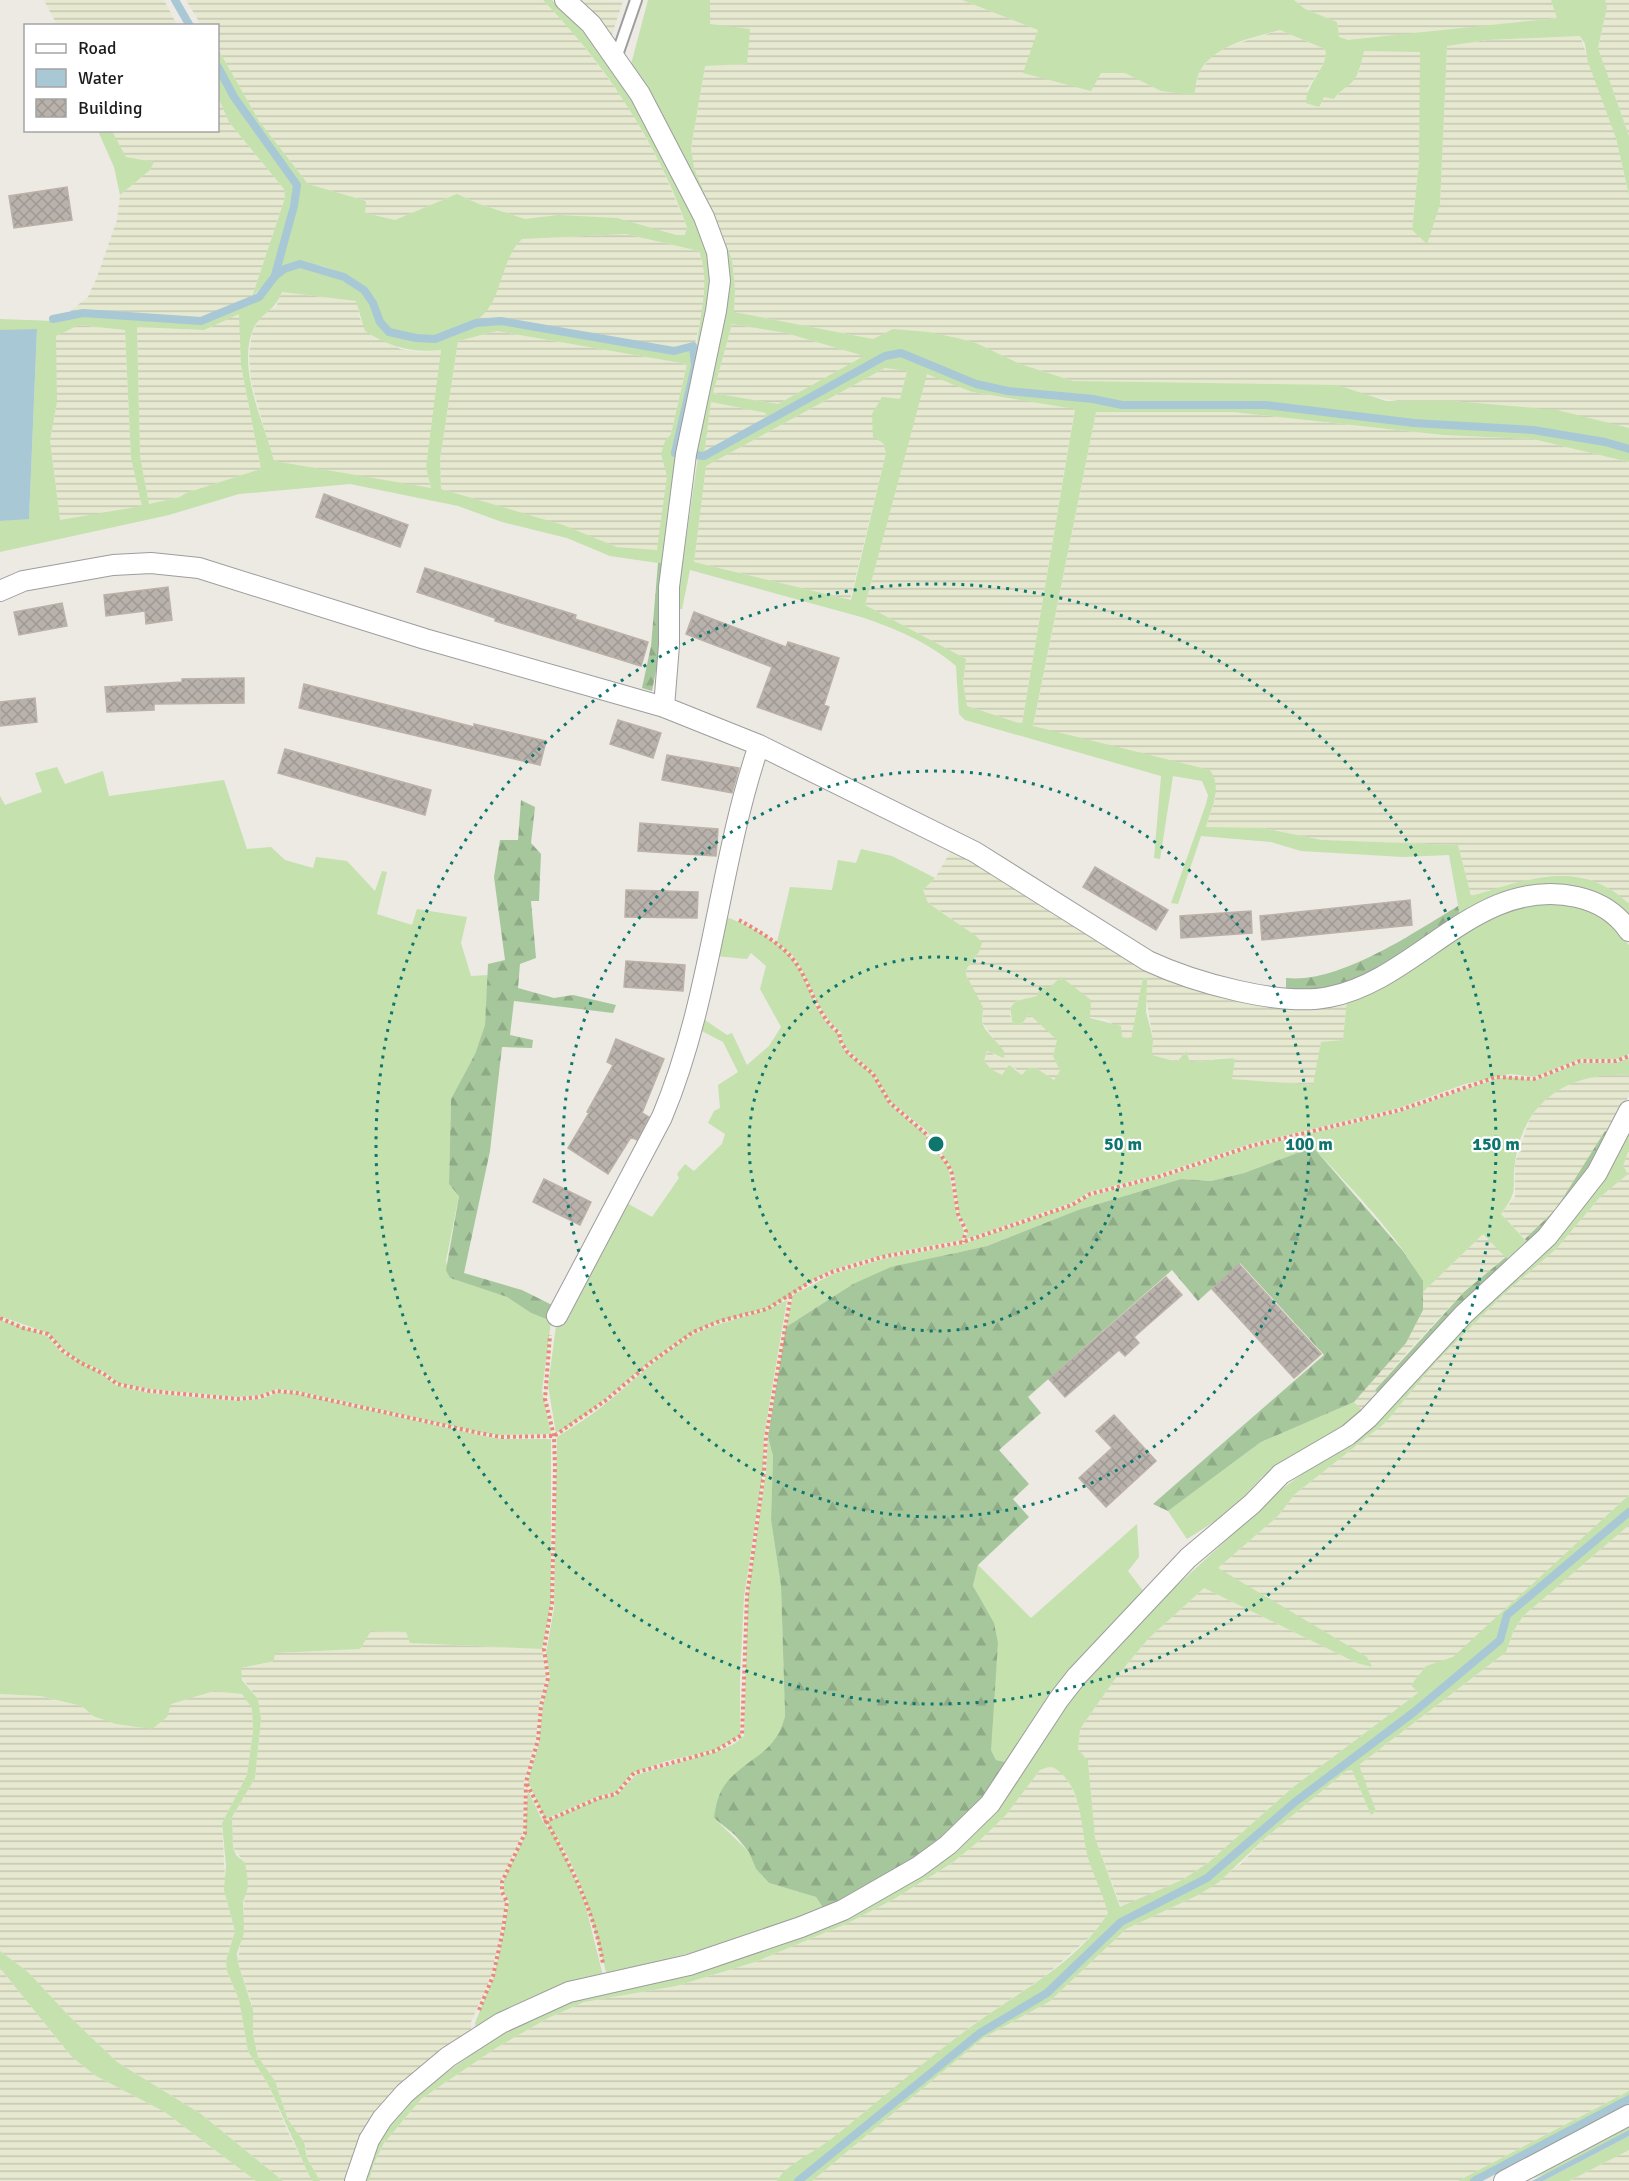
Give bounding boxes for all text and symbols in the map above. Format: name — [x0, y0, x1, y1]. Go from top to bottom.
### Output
legend — [24, 24, 219, 132]
text: Road — [78, 37, 117, 59]
text: Water — [78, 67, 124, 89]
text: Building — [78, 97, 142, 119]
text: 50 m — [1104, 1133, 1142, 1155]
text: 100 m — [1285, 1133, 1333, 1155]
text: 150 m — [1472, 1133, 1520, 1155]
centre of rings — [926, 1134, 946, 1154]

